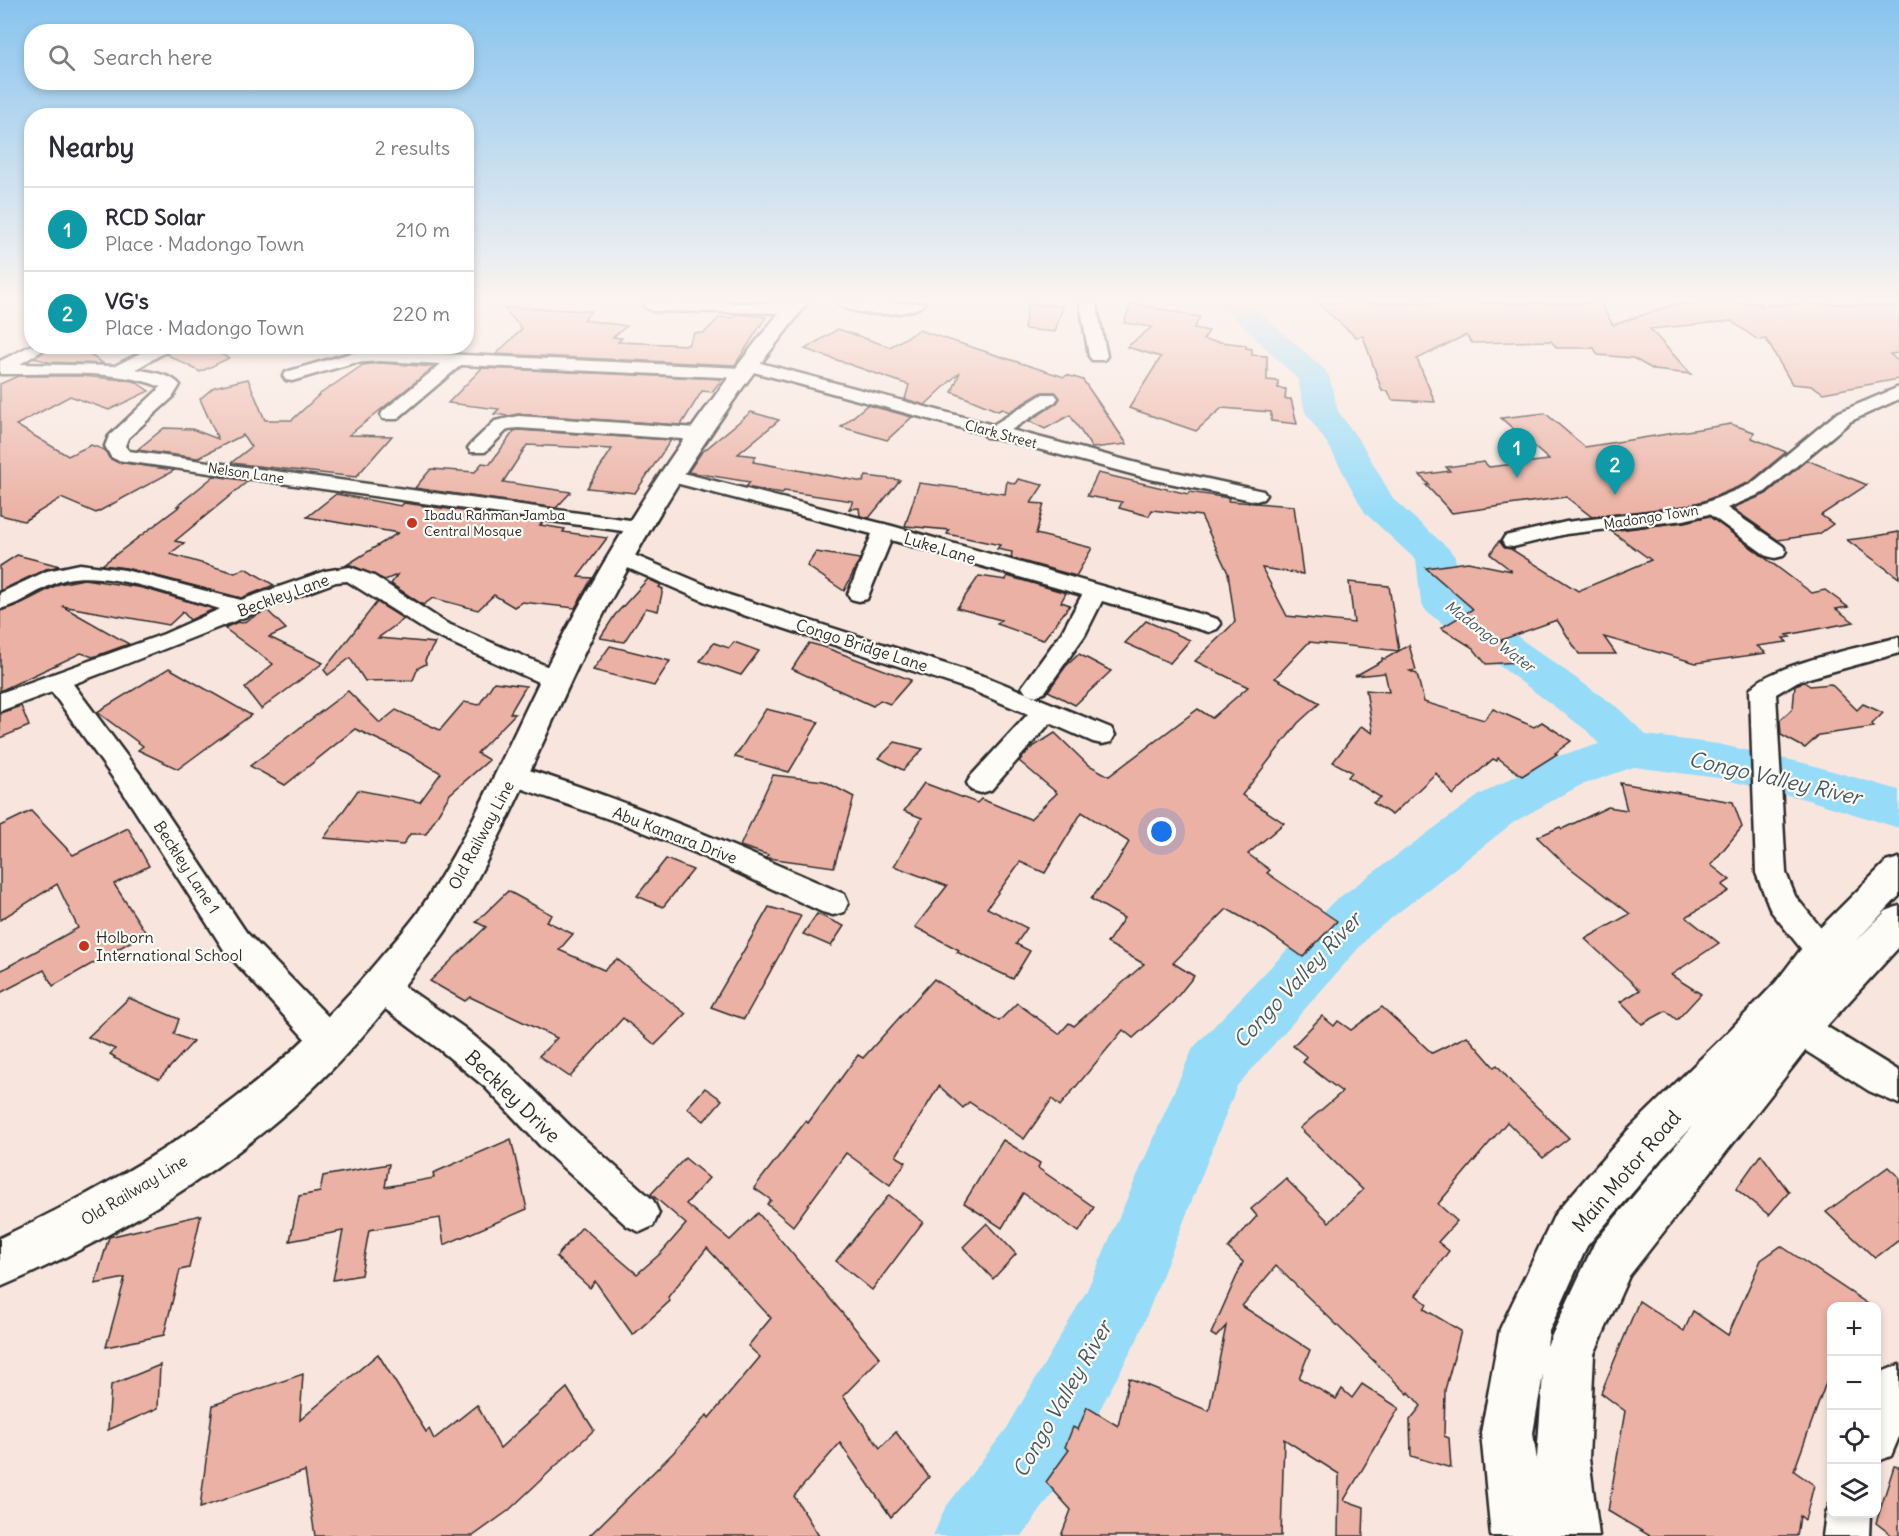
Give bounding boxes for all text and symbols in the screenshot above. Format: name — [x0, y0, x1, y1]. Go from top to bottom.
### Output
search box — [24, 24, 474, 90]
icon: search — [45, 41, 78, 74]
text: Search here — [93, 43, 212, 71]
text: Nearby — [48, 131, 134, 164]
text: 2 results — [375, 135, 450, 160]
text: RCD Solar — [105, 203, 205, 231]
text: 1 — [64, 217, 71, 242]
text: 210 m — [396, 217, 450, 242]
text: Place · Madongo Town — [105, 231, 304, 256]
text: VG's — [105, 287, 149, 315]
text: 2 — [62, 301, 73, 326]
text: 220 m — [393, 301, 450, 326]
text: Place · Madongo Town — [105, 315, 304, 340]
street label: Clark Street — [963, 416, 1039, 452]
pin: 1 — [1498, 428, 1537, 478]
pin: 2 — [1596, 446, 1634, 495]
street label: Nelson Lane — [207, 459, 285, 487]
street label: Madongo Town — [1602, 501, 1700, 533]
place label: Ibadu Rahman Jamba Central Mosque — [424, 506, 565, 540]
marker: Ibadu Rahman Jamba Central Mosque — [405, 516, 419, 530]
street label: Luke Lane — [902, 528, 978, 568]
street label: Beckley Lane — [234, 569, 332, 621]
water label: Madongo Water — [1441, 596, 1540, 677]
street label: Congo Bridge Lane — [794, 614, 930, 676]
water label: Congo Valley River — [1686, 745, 1866, 812]
street label: Old Railway Line — [444, 777, 518, 893]
street label: Abu Kamara Drive — [610, 802, 740, 868]
street label: Beckley Lane 1 — [150, 817, 224, 917]
your location — [1147, 817, 1176, 846]
water label: Congo Valley River — [1227, 905, 1369, 1054]
place label: Holborn International School — [96, 927, 242, 965]
marker: Holborn International School — [77, 939, 91, 953]
street label: Beckley Drive — [460, 1044, 566, 1148]
street label: Main Motor Road — [1566, 1105, 1686, 1237]
street label: Old Railway Line — [77, 1150, 191, 1230]
map controls — [1827, 1302, 1881, 1518]
button: + — [1827, 1302, 1881, 1356]
water label: Congo Valley River — [1006, 1314, 1119, 1482]
button: − — [1827, 1356, 1881, 1410]
button: locate — [1827, 1410, 1881, 1464]
button: layers — [1827, 1464, 1881, 1518]

